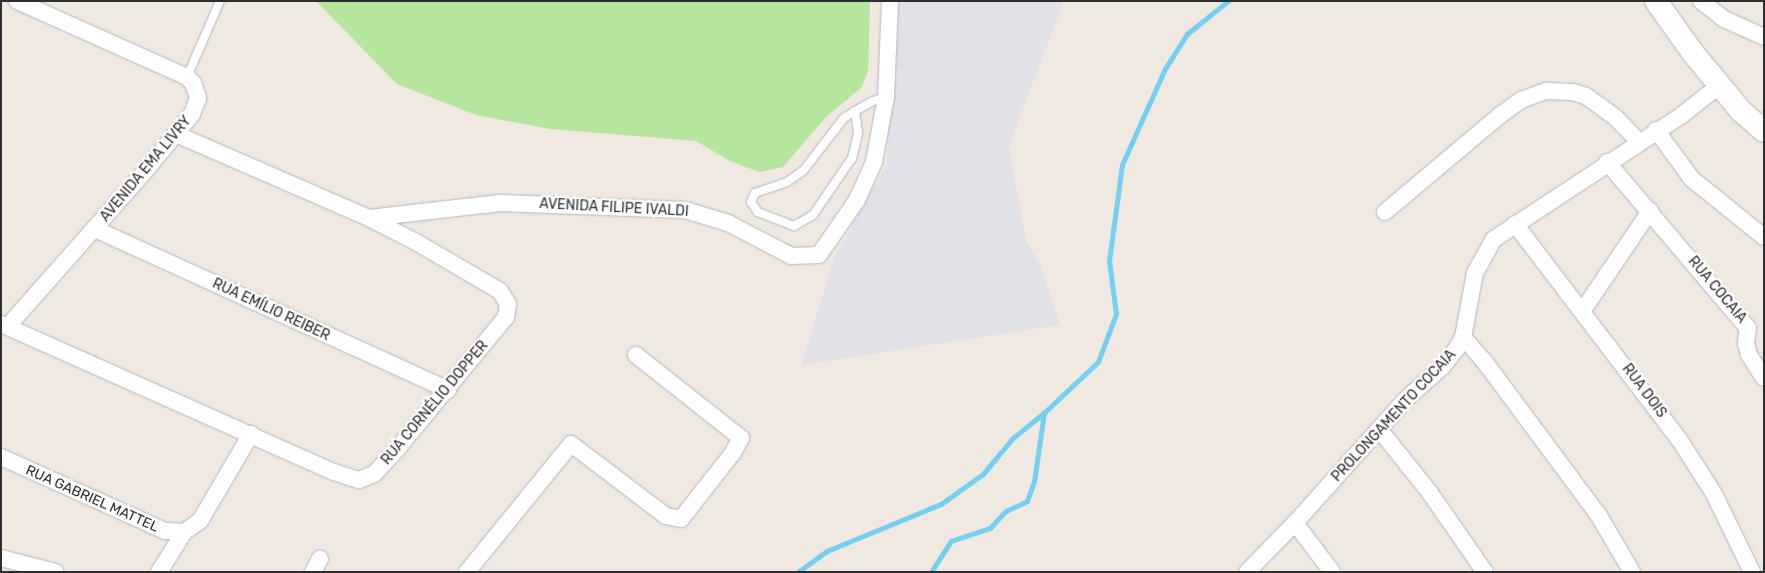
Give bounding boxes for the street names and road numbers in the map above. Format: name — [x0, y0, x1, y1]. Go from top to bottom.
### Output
street label: AVENIDA EMA LIVRY — [97, 113, 195, 225]
street label: AVENIDA FILIPE IVALDI — [539, 196, 689, 220]
street label: RUA COCAIA — [1684, 253, 1750, 327]
street label: RUA EMÍLIO REIBER — [209, 275, 333, 345]
street label: RUA CORNÉLIO DOPPER — [378, 337, 492, 469]
street label: PROLONGAMENTO COCAIA — [1329, 347, 1459, 485]
street label: RUA DOIS — [1618, 361, 1670, 421]
street label: RUA GABRIEL MATTEL — [23, 462, 161, 536]

